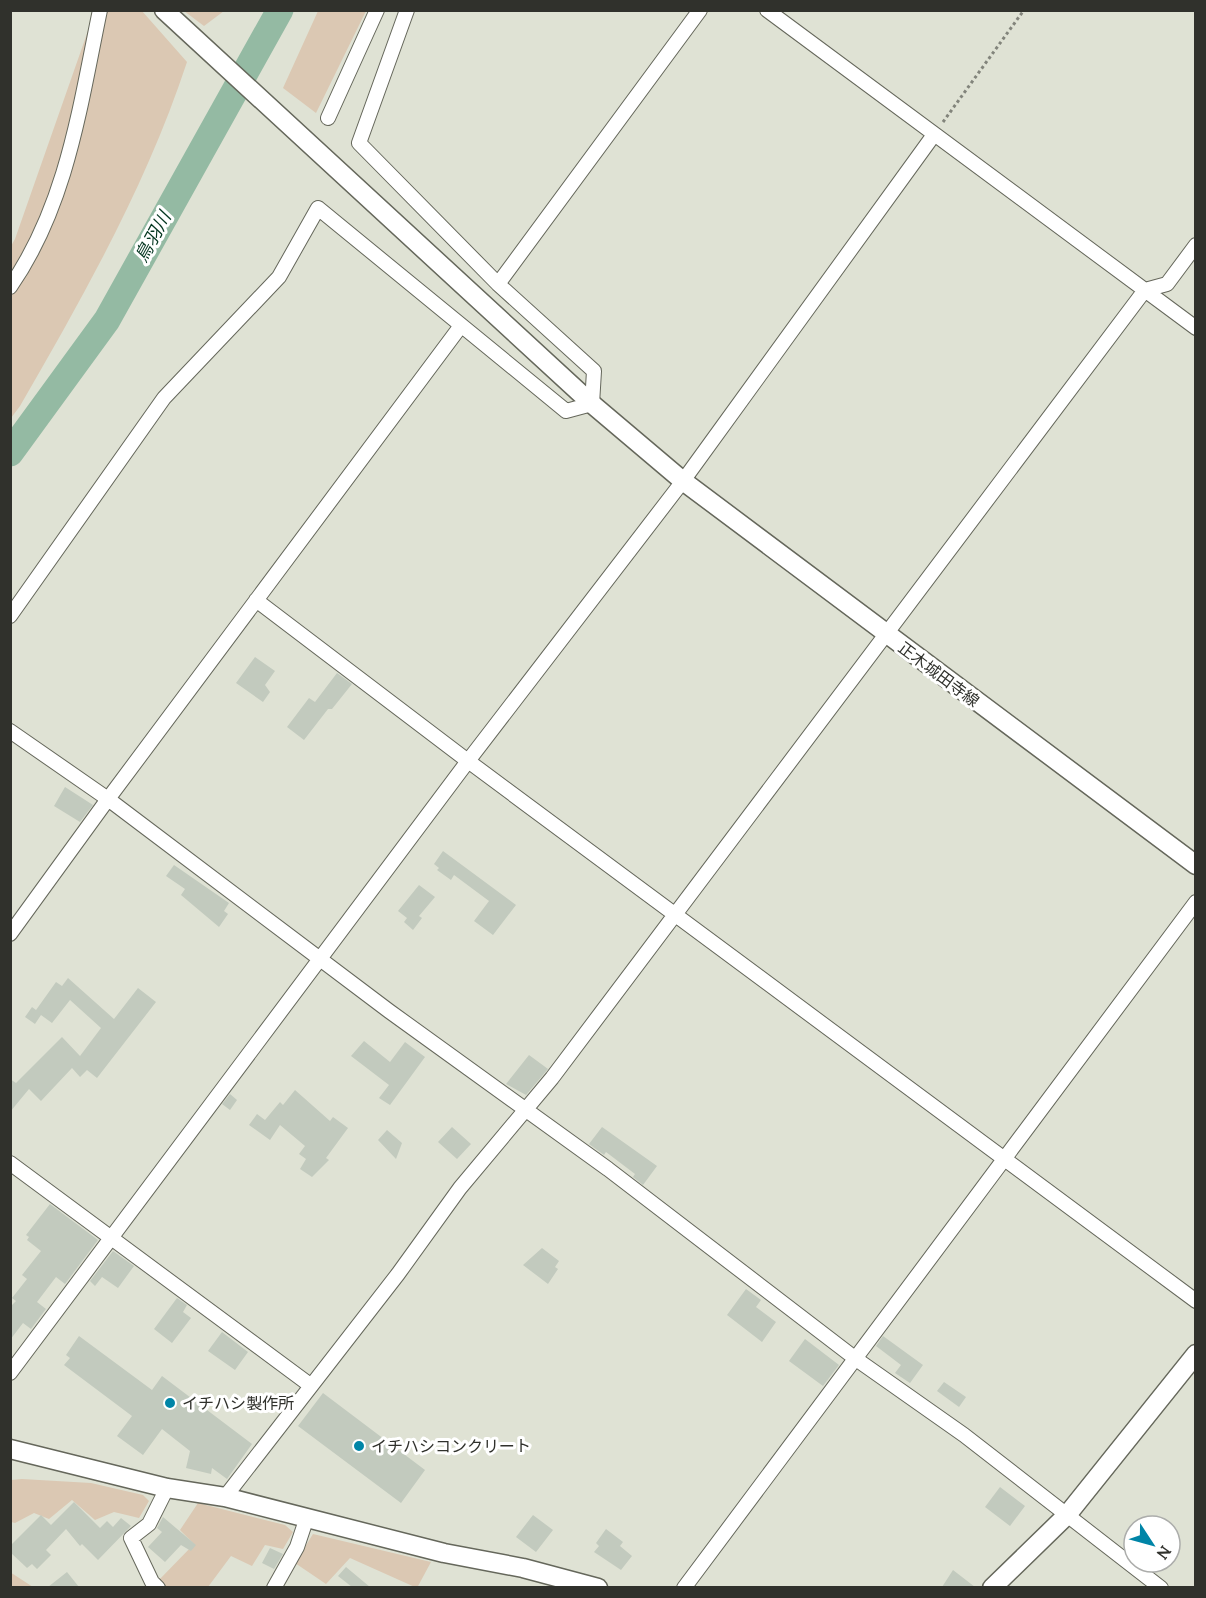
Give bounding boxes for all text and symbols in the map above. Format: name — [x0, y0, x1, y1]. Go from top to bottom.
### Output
water label: 鳥羽川 — [129, 206, 177, 266]
street label: 正木城田寺線 — [895, 637, 983, 711]
place label: イチハシ製作所 — [182, 1393, 294, 1413]
marker: イチハシ製作所 — [163, 1396, 177, 1410]
place label: イチハシコンクリート — [371, 1436, 531, 1456]
marker: イチハシコンクリート — [352, 1439, 366, 1453]
north arrow — [1122, 1514, 1182, 1574]
text: N — [1152, 1542, 1176, 1564]

